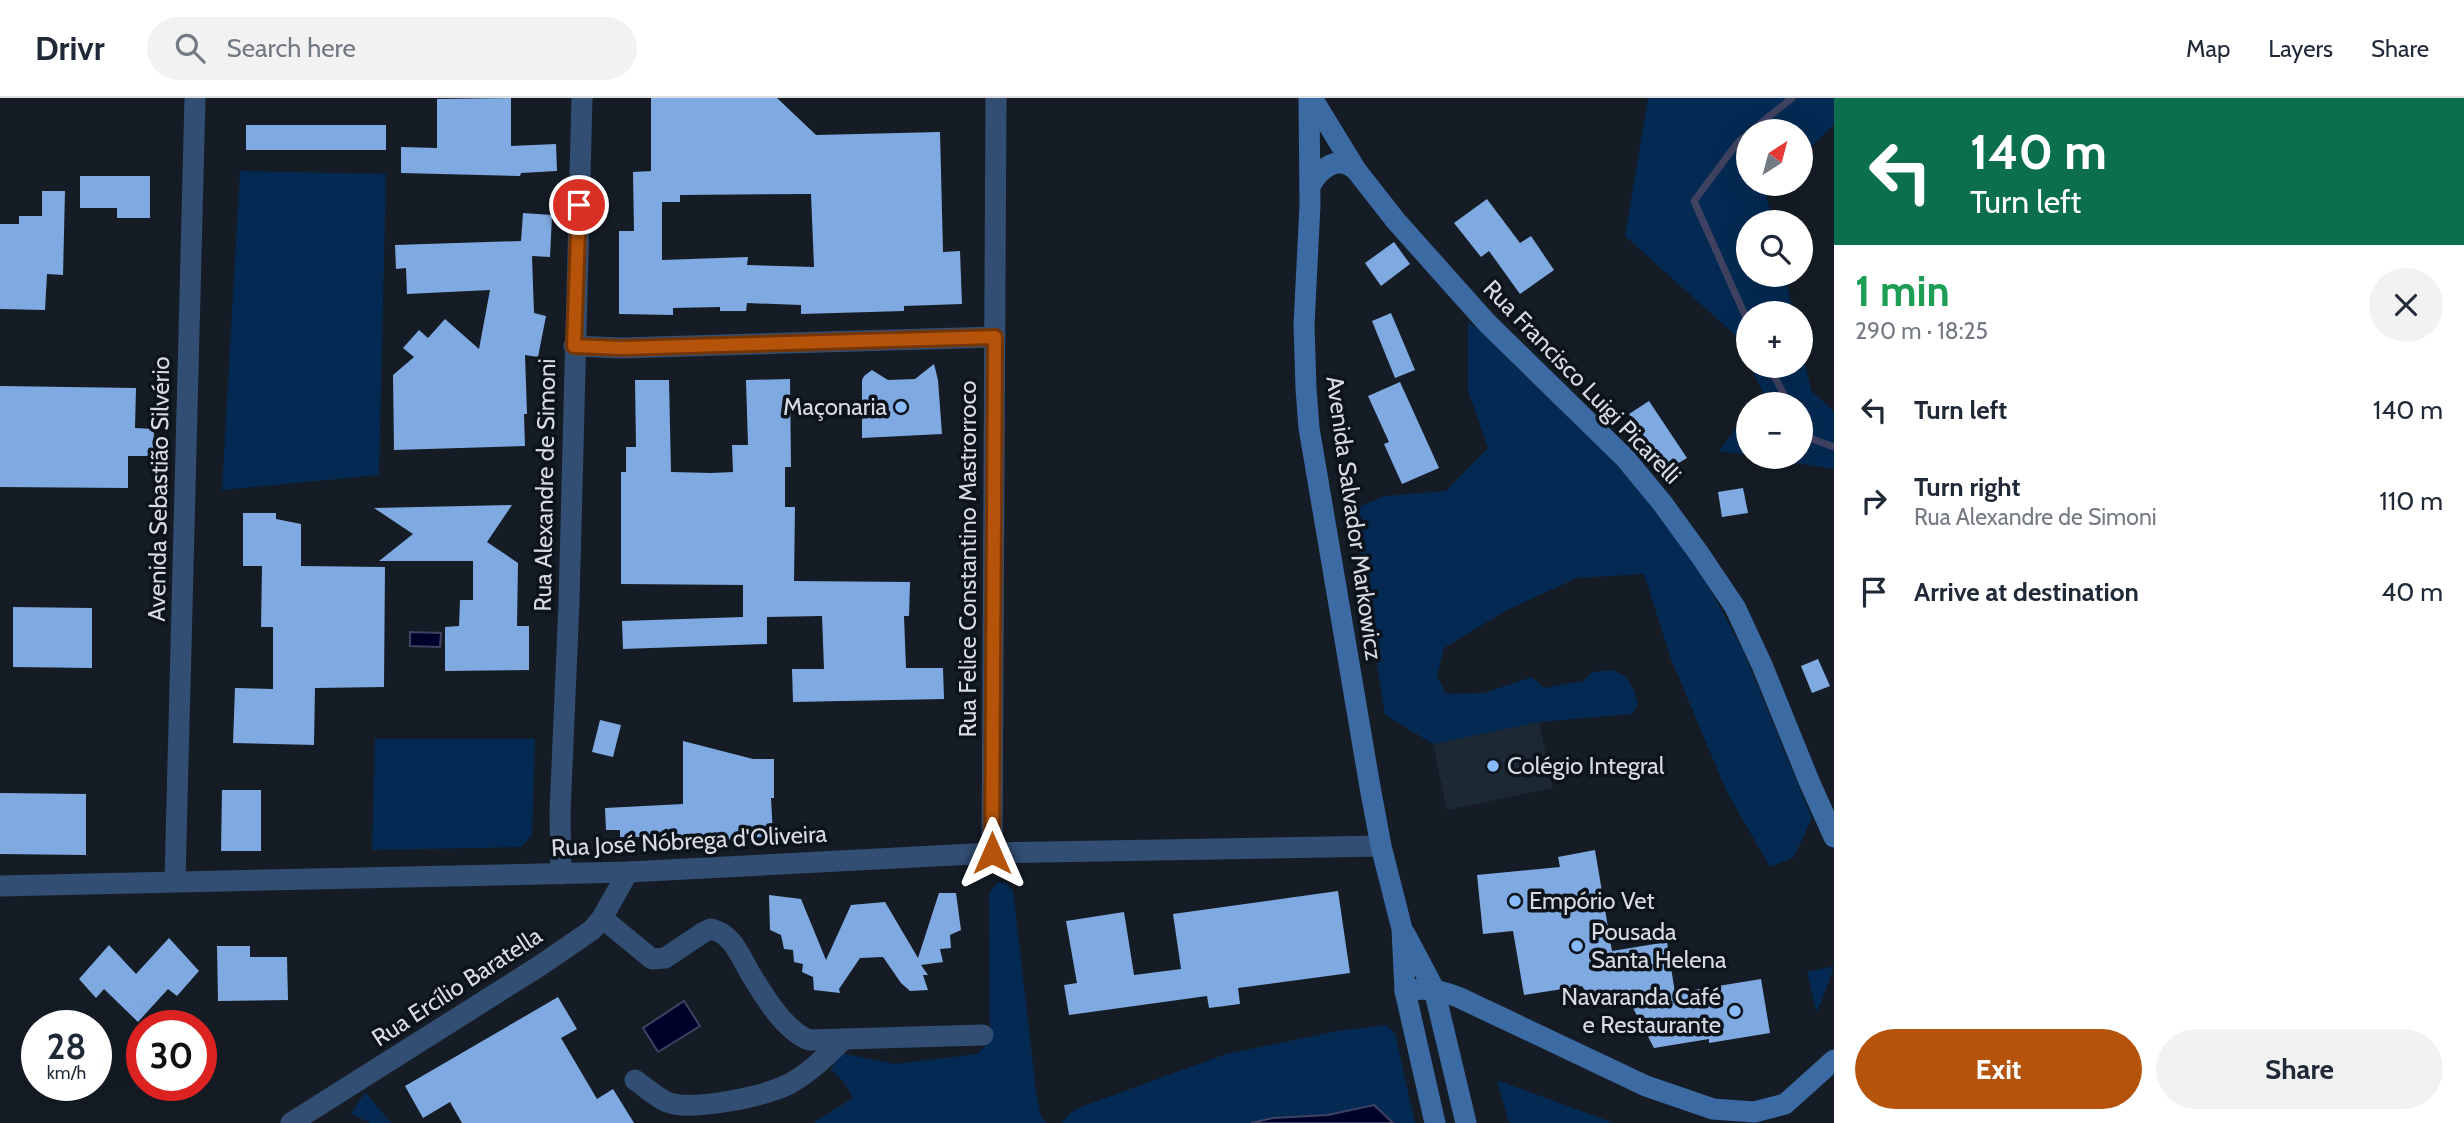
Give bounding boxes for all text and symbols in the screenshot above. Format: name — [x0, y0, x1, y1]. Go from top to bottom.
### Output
search box — [147, 17, 637, 80]
text: Drivr — [35, 28, 105, 68]
icon: search — [171, 29, 209, 67]
text: Search here — [227, 32, 356, 64]
text: Map — [2186, 34, 2230, 63]
text: Layers — [2268, 34, 2333, 63]
text: Share — [2371, 34, 2429, 63]
north arrow — [1736, 119, 1813, 196]
map controls — [1736, 119, 1813, 469]
text: 140 m — [1970, 122, 2107, 181]
icon: left — [1855, 126, 1946, 217]
pin — [549, 175, 609, 235]
text: Turn left — [1970, 182, 2081, 221]
icon: arrive — [560, 186, 598, 224]
button: search — [1736, 210, 1813, 287]
text: 1 min — [1855, 265, 1950, 317]
button: close — [2369, 268, 2443, 342]
street label: Rua Francisco Luigi Picarelli — [1477, 274, 1687, 490]
button: + — [1736, 301, 1813, 378]
text: 290 m · 18:25 — [1855, 317, 1988, 345]
street label: Avenida Sebastião Silvério — [142, 356, 175, 622]
street label: Rua Alexandre de Simoni — [528, 358, 561, 612]
street label: Avenida Salvador Markowicz — [1320, 374, 1389, 662]
street label: Rua Felice Constantino Mastrorroco — [953, 380, 982, 738]
icon: left — [1855, 391, 1893, 429]
place label: Maçonaria — [783, 392, 887, 421]
button: − — [1736, 392, 1813, 469]
text: Turn left — [1914, 394, 2007, 426]
text: 140 m — [2373, 394, 2443, 426]
marker: Maçonaria — [893, 399, 909, 415]
text: Turn right — [1914, 471, 2020, 503]
icon: right — [1855, 482, 1893, 520]
text: 110 m — [2379, 485, 2443, 517]
text: Rua Alexandre de Simoni — [1914, 503, 2157, 531]
icon: arrive — [1855, 573, 1893, 611]
text: Arrive at destination — [1914, 576, 2139, 608]
text: 40 m — [2381, 576, 2443, 608]
place label: Colégio Integral — [1507, 751, 1665, 780]
marker: Colégio Integral — [1485, 758, 1501, 774]
position arrow — [955, 816, 1029, 890]
street label: Rua José Nóbrega d'Oliveira — [550, 819, 828, 862]
place label: Empório Vet — [1529, 886, 1655, 915]
marker: Empório Vet — [1507, 893, 1523, 909]
place label: Pousada Santa Helena — [1591, 917, 1727, 974]
street label: Rua Ercílio Baratella — [366, 921, 548, 1052]
marker: Pousada Santa Helena — [1569, 938, 1585, 954]
place label: Navaranda Café e Restaurante — [1561, 982, 1721, 1039]
marker: Navaranda Café e Restaurante — [1727, 1003, 1743, 1019]
speed limit sign: 30 — [126, 1010, 217, 1101]
text: 28 — [47, 1025, 86, 1068]
button: Exit — [1855, 1029, 2142, 1109]
button: Share — [2156, 1029, 2443, 1109]
text: km/h — [47, 1062, 86, 1084]

